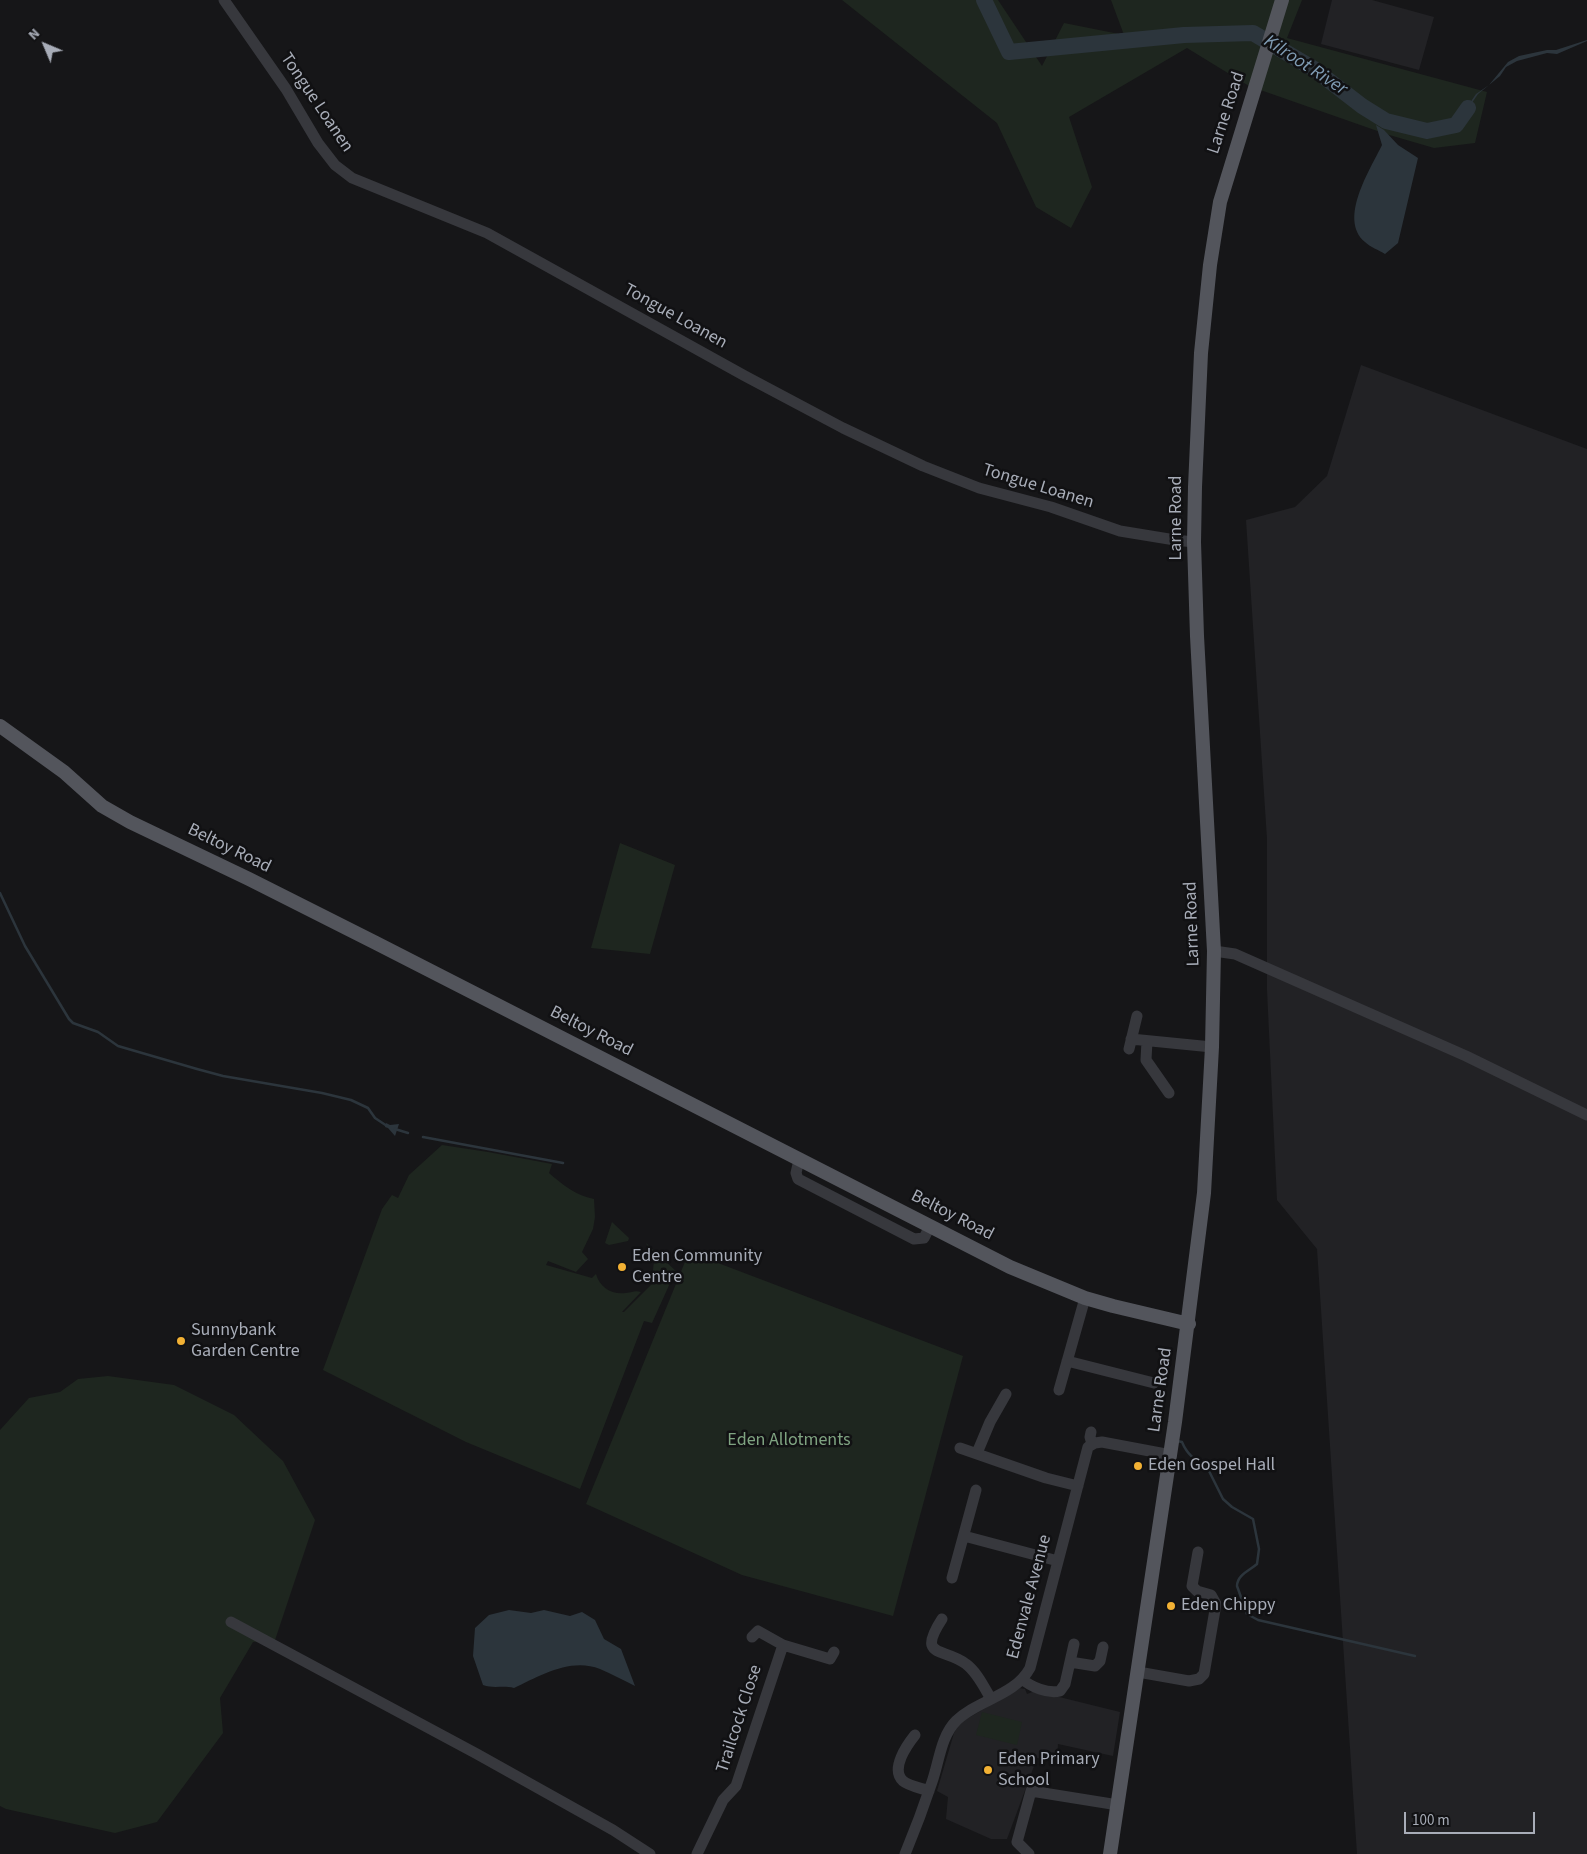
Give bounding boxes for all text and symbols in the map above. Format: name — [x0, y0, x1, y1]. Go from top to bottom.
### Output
north arrow — [20, 20, 70, 70]
text: N — [24, 24, 45, 45]
water label: Kilroot River — [1259, 31, 1351, 101]
street label: Tongue Loanen — [275, 49, 357, 157]
street label: Larne Road — [1204, 69, 1250, 157]
street label: Tongue Loanen — [619, 280, 731, 354]
street label: Tongue Loanen — [980, 460, 1096, 514]
street label: Larne Road — [1166, 475, 1188, 561]
street label: Beltoy Road — [184, 820, 274, 878]
street label: Larne Road — [1181, 881, 1205, 967]
street label: Beltoy Road — [546, 1002, 636, 1062]
street label: Beltoy Road — [907, 1186, 997, 1246]
place label: Eden Community Centre — [632, 1246, 762, 1288]
marker: Eden Community Centre — [616, 1261, 628, 1273]
place label: Sunnybank Garden Centre — [191, 1320, 300, 1362]
marker: Sunnybank Garden Centre — [175, 1335, 187, 1347]
street label: Larne Road — [1144, 1346, 1178, 1434]
park label: Eden Allotments — [727, 1430, 851, 1452]
place label: Eden Gospel Hall — [1148, 1455, 1275, 1477]
marker: Eden Gospel Hall — [1132, 1460, 1144, 1472]
street label: Edenvale Avenue — [1003, 1532, 1057, 1662]
place label: Eden Chippy — [1181, 1595, 1275, 1617]
marker: Eden Chippy — [1165, 1600, 1177, 1612]
street label: Trailcock Close — [712, 1662, 768, 1776]
place label: Eden Primary School — [998, 1749, 1100, 1792]
marker: Eden Primary School — [982, 1764, 994, 1776]
scale bar — [1407, 1802, 1538, 1834]
text: 100 m — [1412, 1810, 1450, 1831]

